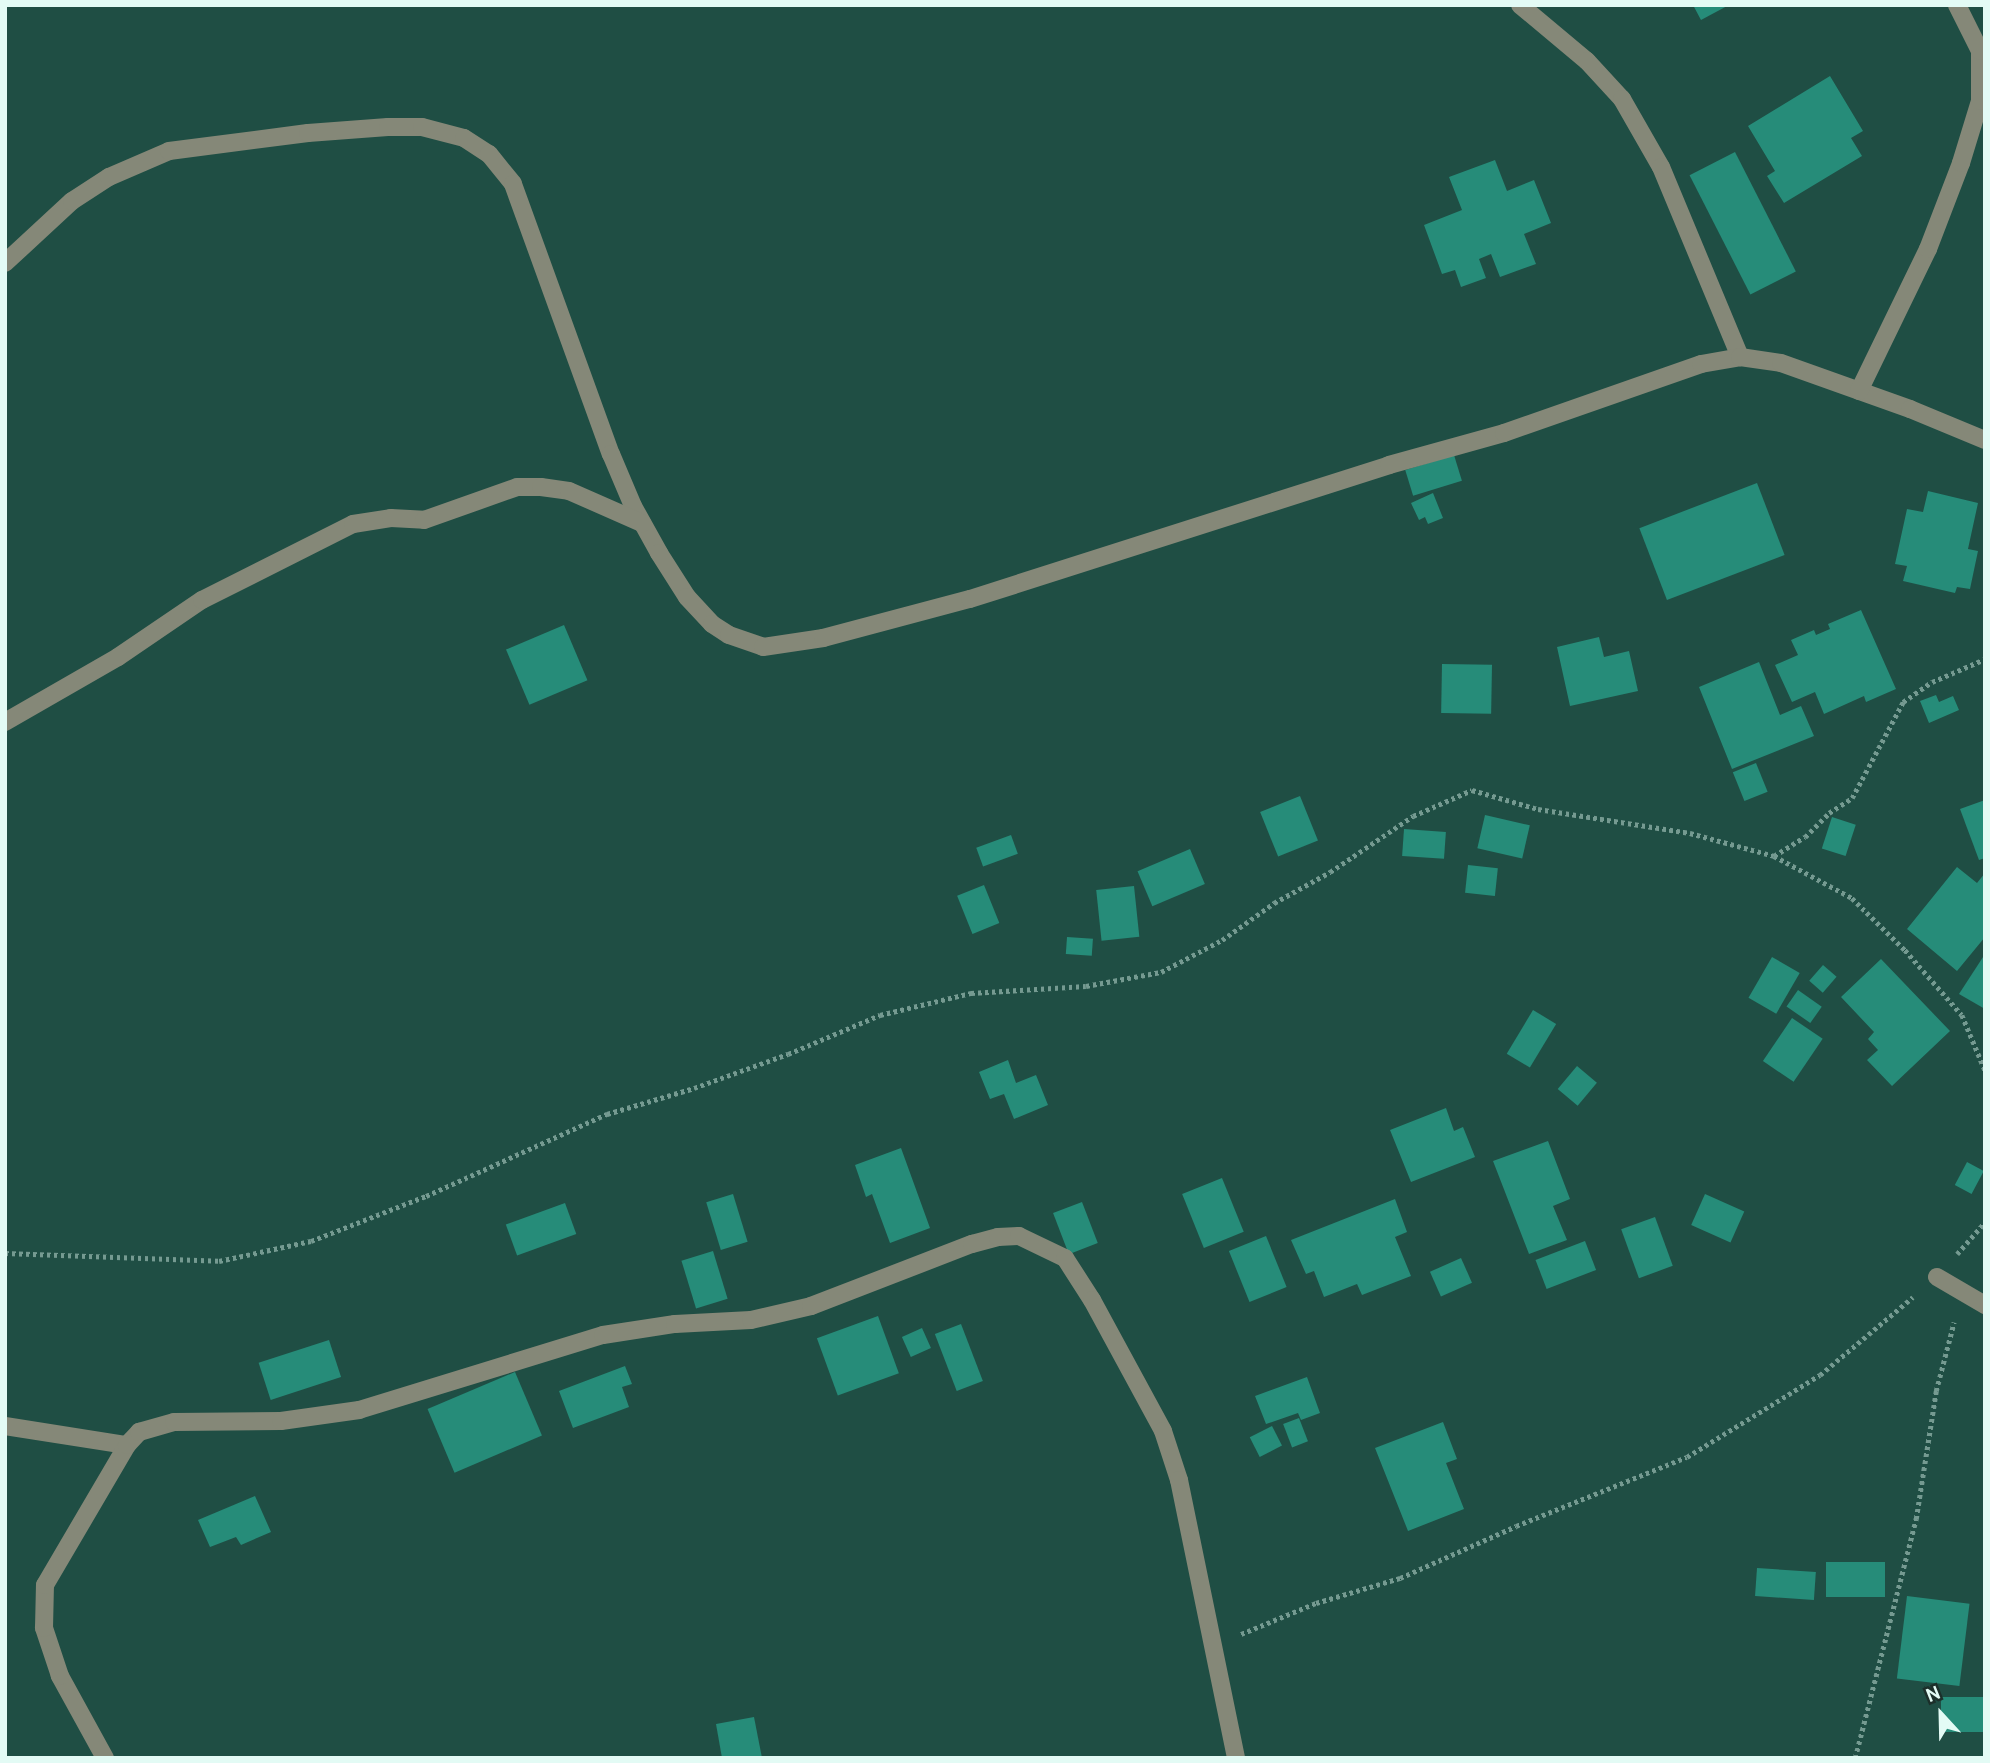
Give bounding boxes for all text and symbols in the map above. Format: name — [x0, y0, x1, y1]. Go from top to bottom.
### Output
north arrow — [1906, 1679, 1976, 1749]
text: N — [1922, 1681, 1943, 1707]

